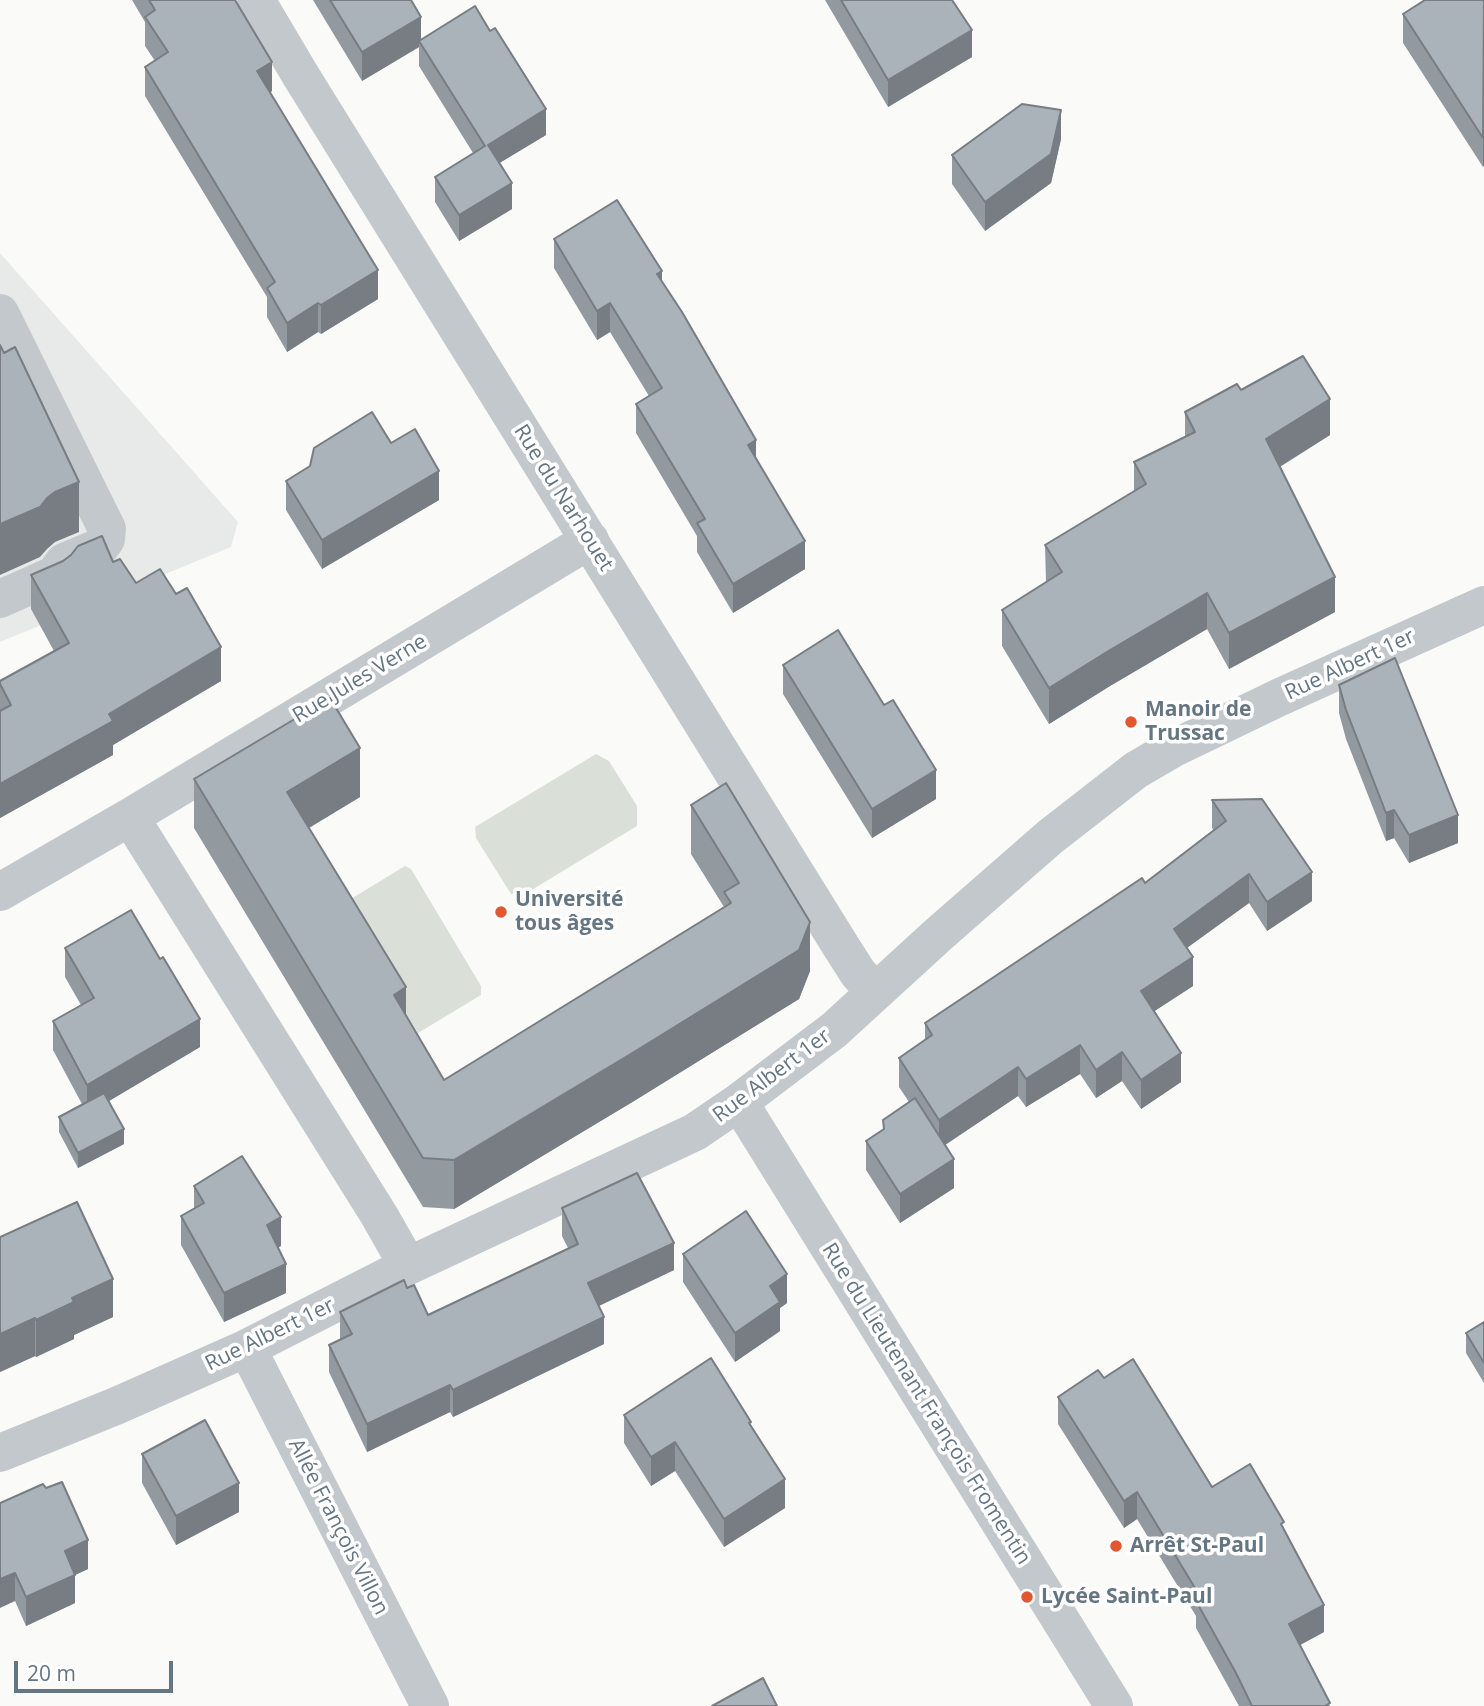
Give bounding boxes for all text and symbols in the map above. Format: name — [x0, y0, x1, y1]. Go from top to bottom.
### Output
street label: Rue du Narhouet — [508, 420, 618, 576]
street label: Rue Albert 1er — [1281, 624, 1419, 706]
street label: Rue Jules Verne — [288, 629, 432, 729]
place label: Manoir de Trussac — [1145, 697, 1251, 747]
marker: Manoir de Trussac — [1123, 714, 1139, 730]
place label: Université tous âges — [515, 887, 623, 937]
marker: Université tous âges — [493, 904, 509, 920]
street label: Rue Albert 1er — [708, 1024, 836, 1128]
street label: Rue du Lieutenant François Fromentin — [816, 1239, 1036, 1569]
street label: Rue Albert 1er — [201, 1293, 339, 1377]
street label: Allée François Villon — [283, 1435, 393, 1619]
place label: Arrêt St-Paul — [1130, 1533, 1264, 1559]
marker: Arrêt St-Paul — [1108, 1538, 1124, 1554]
place label: Lycée Saint-Paul — [1041, 1584, 1212, 1610]
marker: Lycée Saint-Paul — [1019, 1589, 1035, 1605]
scale bar — [18, 1646, 177, 1690]
text: 20 m — [27, 1659, 76, 1687]

